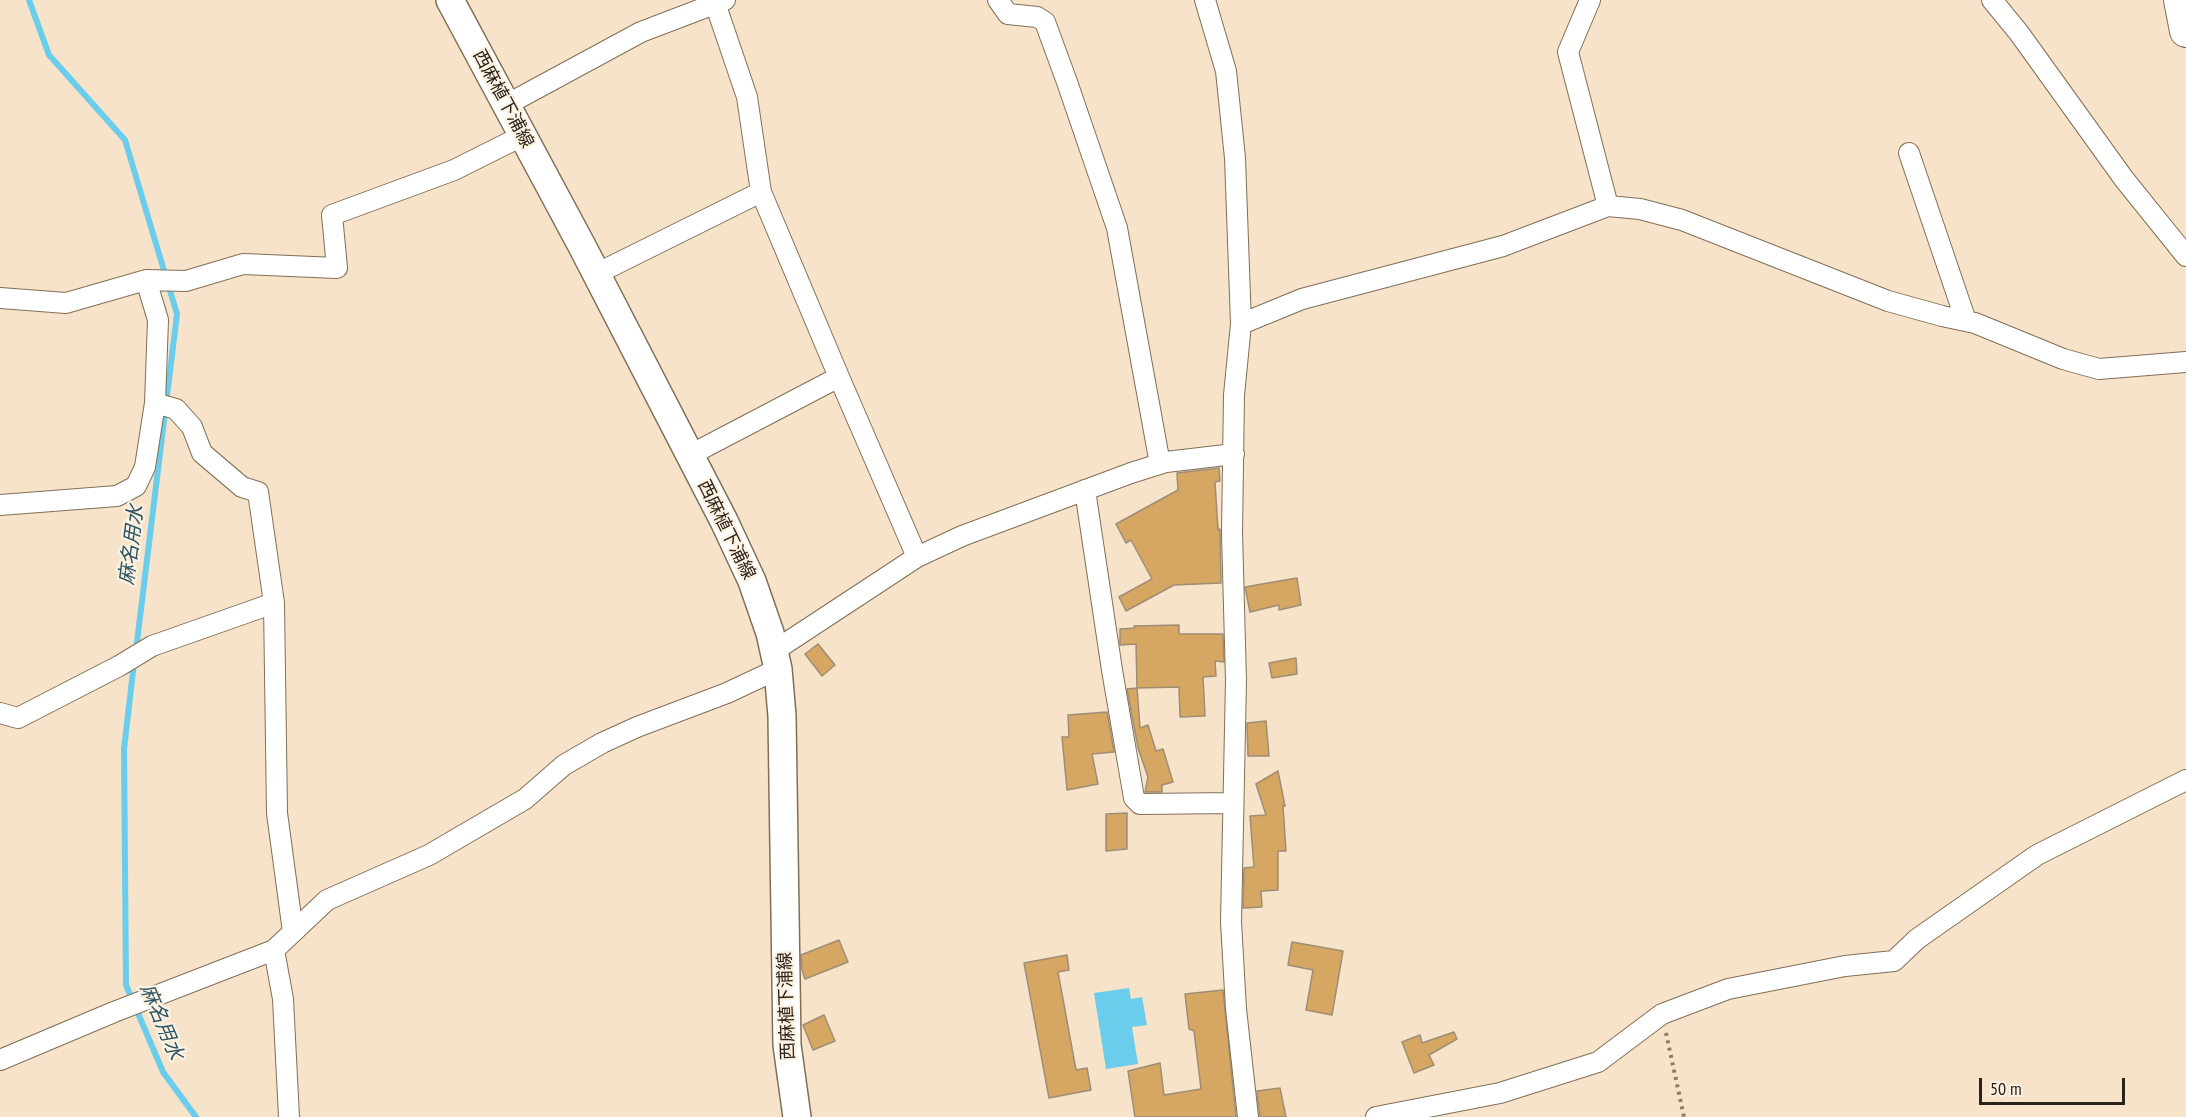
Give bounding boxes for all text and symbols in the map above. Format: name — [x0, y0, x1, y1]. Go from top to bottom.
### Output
street label: 西麻植下浦線 — [468, 46, 538, 152]
street label: 西麻植下浦線 — [693, 477, 759, 583]
water label: 麻名用水 — [115, 504, 149, 586]
street label: 西麻植下浦線 — [774, 952, 800, 1060]
water label: 麻名用水 — [134, 980, 188, 1064]
scale bar — [1982, 1066, 2128, 1104]
text: 50 m — [1990, 1077, 2022, 1100]

